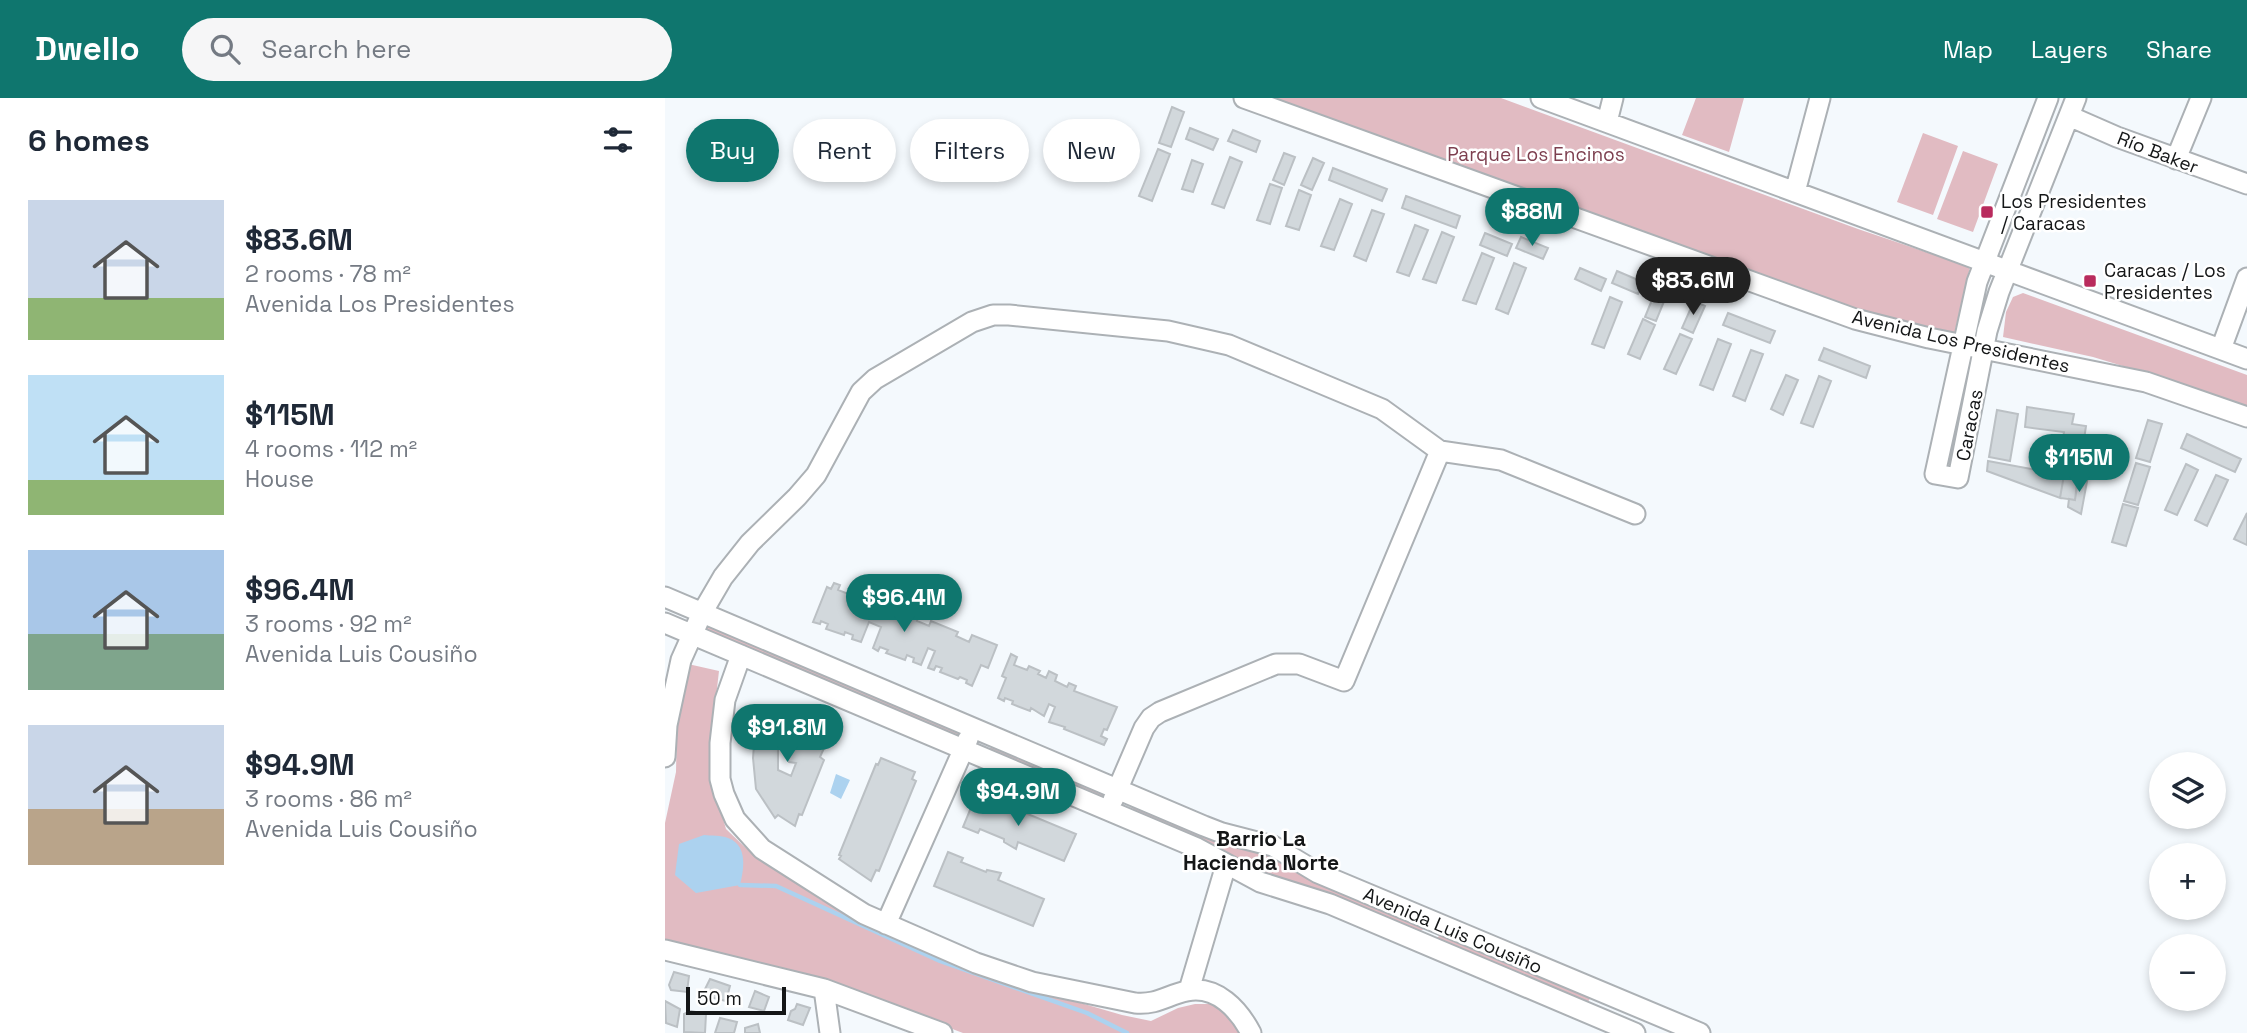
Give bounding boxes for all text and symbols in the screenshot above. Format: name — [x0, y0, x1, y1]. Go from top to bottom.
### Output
search box — [182, 18, 672, 81]
text: Dwello — [35, 28, 140, 70]
icon: search — [206, 30, 244, 68]
text: Search here — [262, 32, 411, 66]
text: Map — [1943, 34, 1993, 65]
text: Layers — [2031, 34, 2108, 65]
text: Share — [2146, 34, 2212, 65]
chip: Buy — [686, 119, 779, 182]
chip: Rent — [793, 119, 896, 182]
chip: Filters — [910, 119, 1029, 182]
chip: New — [1043, 119, 1140, 182]
text: 6 homes — [28, 121, 150, 160]
icon: filters — [599, 121, 637, 159]
street label: Río Baker — [2114, 126, 2202, 179]
park label: Parque Los Encinos — [1447, 142, 1625, 167]
pin: $88M — [1491, 188, 1573, 248]
place label: Los Presidentes / Caracas — [2001, 189, 2147, 236]
text: $88M — [1501, 196, 1563, 226]
marker: Los Presidentes / Caracas — [1979, 204, 1995, 220]
text: $83.6M — [245, 220, 353, 259]
icon: home — [84, 228, 168, 312]
pin: $83.6M — [1636, 258, 1750, 317]
place label: Caracas / Los Presidentes — [2104, 258, 2226, 305]
text: 2 rooms · 78 m² — [245, 259, 411, 289]
text: $83.6M — [1652, 265, 1734, 295]
marker: Caracas / Los Presidentes — [2082, 273, 2098, 289]
text: Avenida Los Presidentes — [245, 289, 515, 319]
street label: Avenida Los Presidentes — [1850, 304, 2072, 379]
street label: Caracas — [1950, 387, 1989, 463]
text: $115M — [245, 395, 335, 434]
icon: home — [84, 403, 168, 487]
text: 4 rooms · 112 m² — [245, 434, 417, 464]
pin: $115M — [2030, 434, 2128, 494]
text: $115M — [2045, 442, 2113, 472]
text: House — [245, 464, 314, 494]
text: $96.4M — [245, 570, 355, 609]
pin: $96.4M — [847, 574, 961, 634]
icon: home — [84, 578, 168, 662]
text: $96.4M — [862, 582, 946, 612]
text: 3 rooms · 92 m² — [245, 609, 412, 639]
text: Avenida Luis Cousiño — [245, 639, 478, 669]
pin: $91.8M — [730, 704, 844, 764]
text: $91.8M — [747, 712, 827, 742]
text: $94.9M — [245, 745, 355, 784]
map controls — [2149, 752, 2226, 1011]
button: layers — [2149, 752, 2226, 829]
icon: home — [84, 753, 168, 837]
pin: $94.9M — [961, 768, 1075, 828]
text: $94.9M — [976, 776, 1060, 806]
text: 3 rooms · 86 m² — [245, 784, 412, 814]
text: Avenida Luis Cousiño — [245, 814, 478, 844]
district label: Barrio La Hacienda Norte — [1183, 825, 1339, 876]
button: + — [2149, 843, 2226, 920]
street label: Avenida Luis Cousiño — [1359, 881, 1546, 980]
button: − — [2149, 934, 2226, 1011]
scale bar — [686, 984, 786, 1016]
text: 50 m — [697, 986, 742, 1011]

